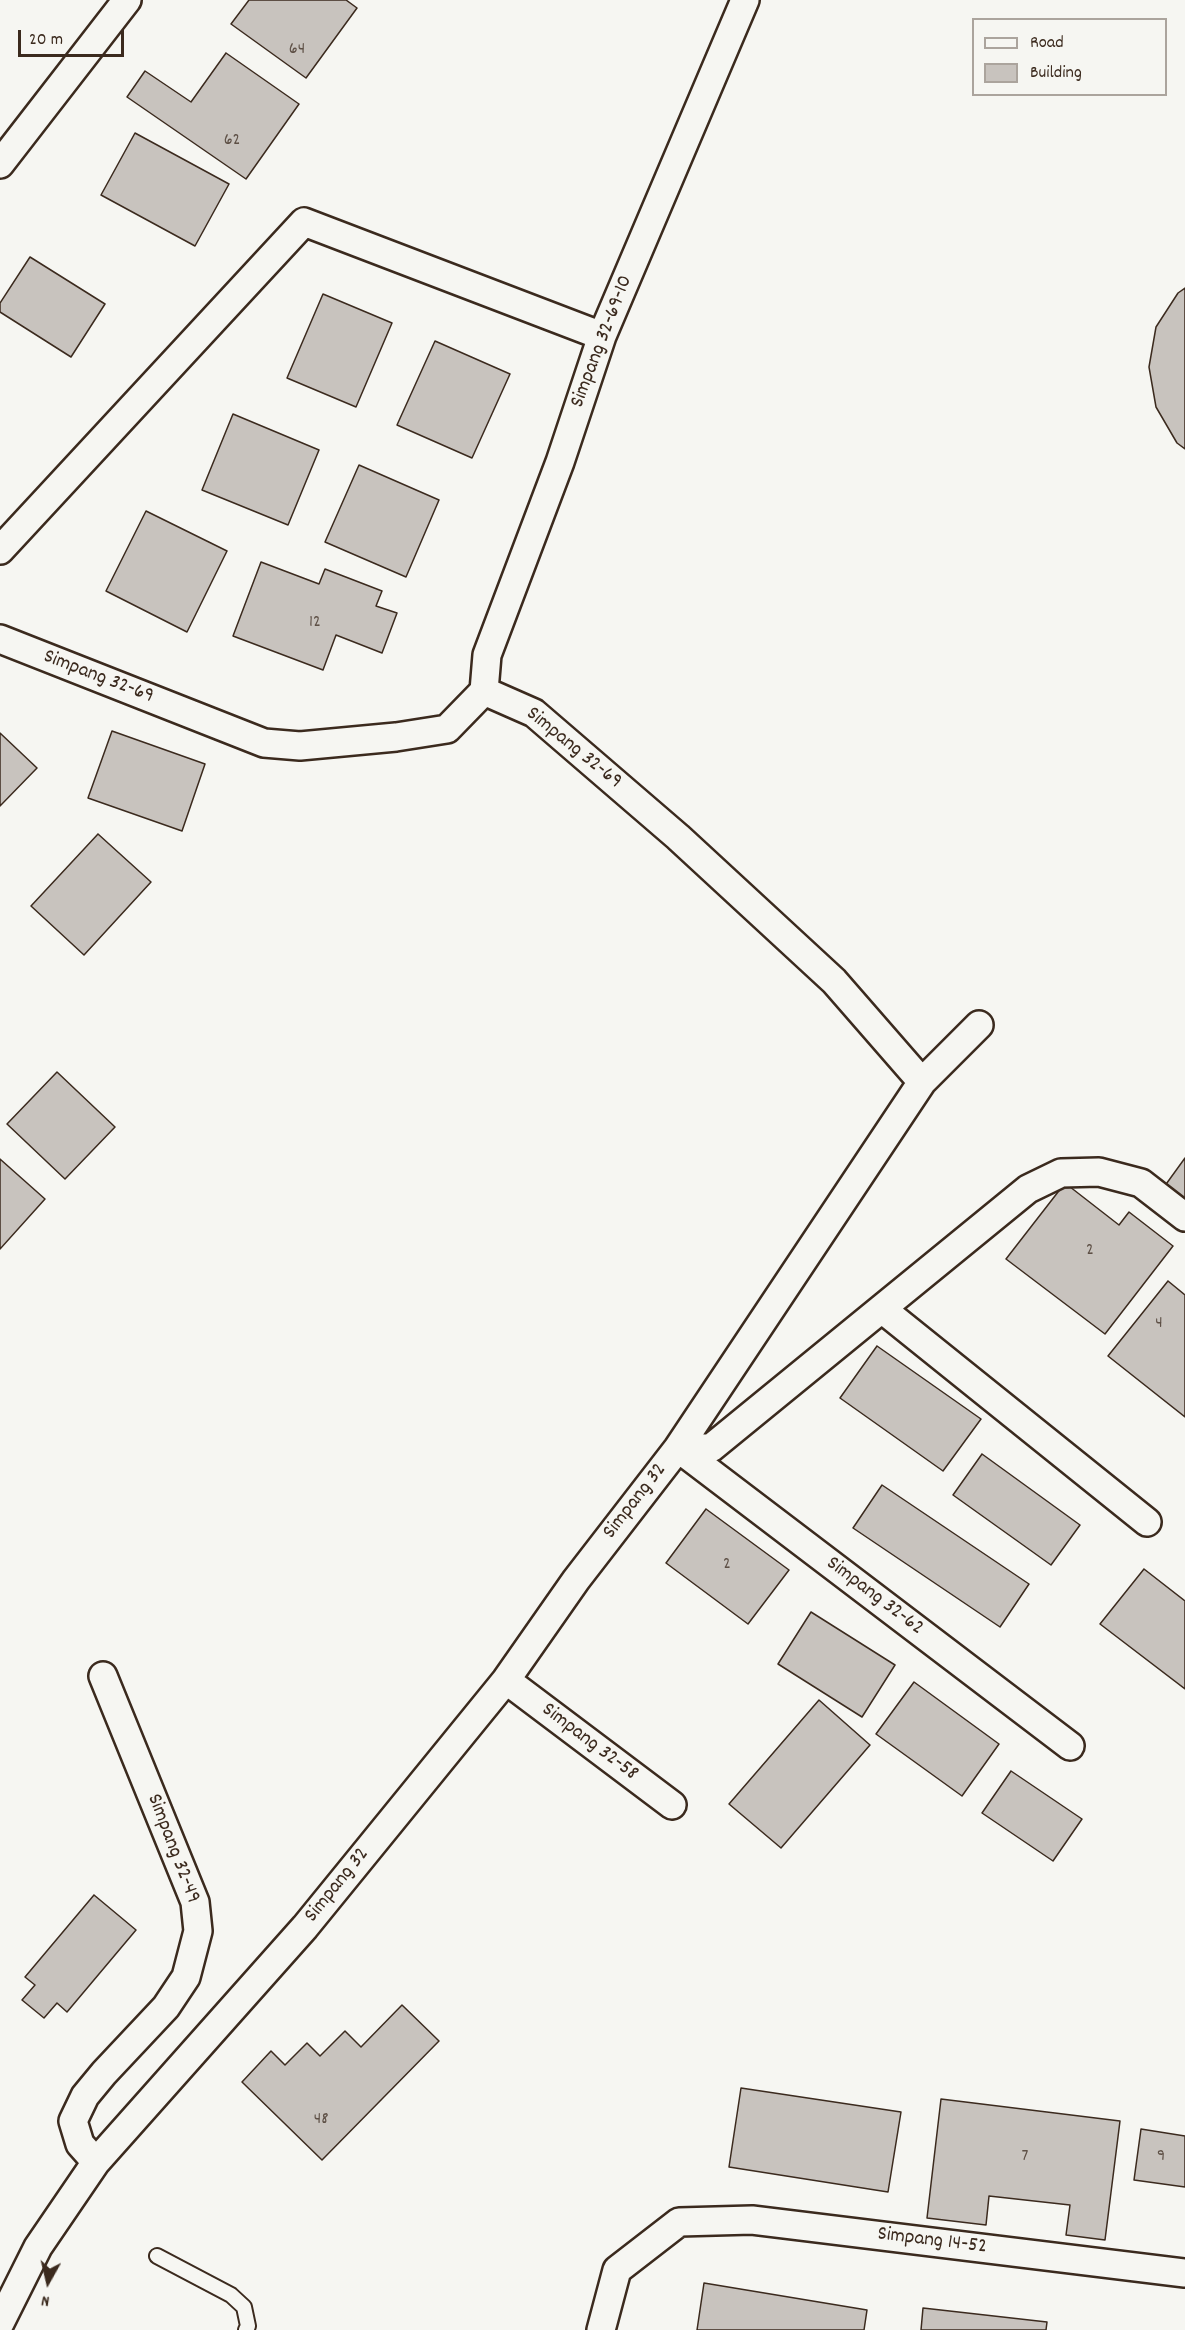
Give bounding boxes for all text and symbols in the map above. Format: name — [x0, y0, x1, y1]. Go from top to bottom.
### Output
scale bar — [21, 18, 128, 56]
legend — [972, 18, 1167, 96]
text: 20 m — [29, 28, 63, 53]
text: Road — [1030, 31, 1064, 56]
house number: 64 — [289, 40, 305, 62]
text: Building — [1030, 61, 1082, 86]
house number: 62 — [224, 131, 240, 153]
street label: Simpang 32-69-10 — [566, 272, 640, 412]
house number: 12 — [309, 613, 321, 635]
street label: Simpang 32-69 — [39, 645, 157, 711]
street label: Simpang 32-69 — [520, 703, 626, 795]
house number: 2 — [1086, 1241, 1094, 1263]
house number: 4 — [1155, 1314, 1163, 1336]
street label: Simpang 32 — [599, 1459, 673, 1545]
street label: Simpang 32-62 — [820, 1552, 928, 1642]
house number: 2 — [723, 1555, 731, 1577]
street label: Simpang 32-58 — [536, 1698, 642, 1788]
street label: Simpang 32-49 — [140, 1791, 204, 1907]
street label: Simpang 32 — [300, 1843, 376, 1929]
house number: 48 — [314, 2110, 328, 2132]
house number: 7 — [1022, 2147, 1028, 2169]
house number: 9 — [1157, 2147, 1165, 2169]
street label: Simpang 14-52 — [876, 2223, 988, 2261]
north arrow — [18, 2252, 78, 2312]
text: N — [40, 2288, 51, 2312]

